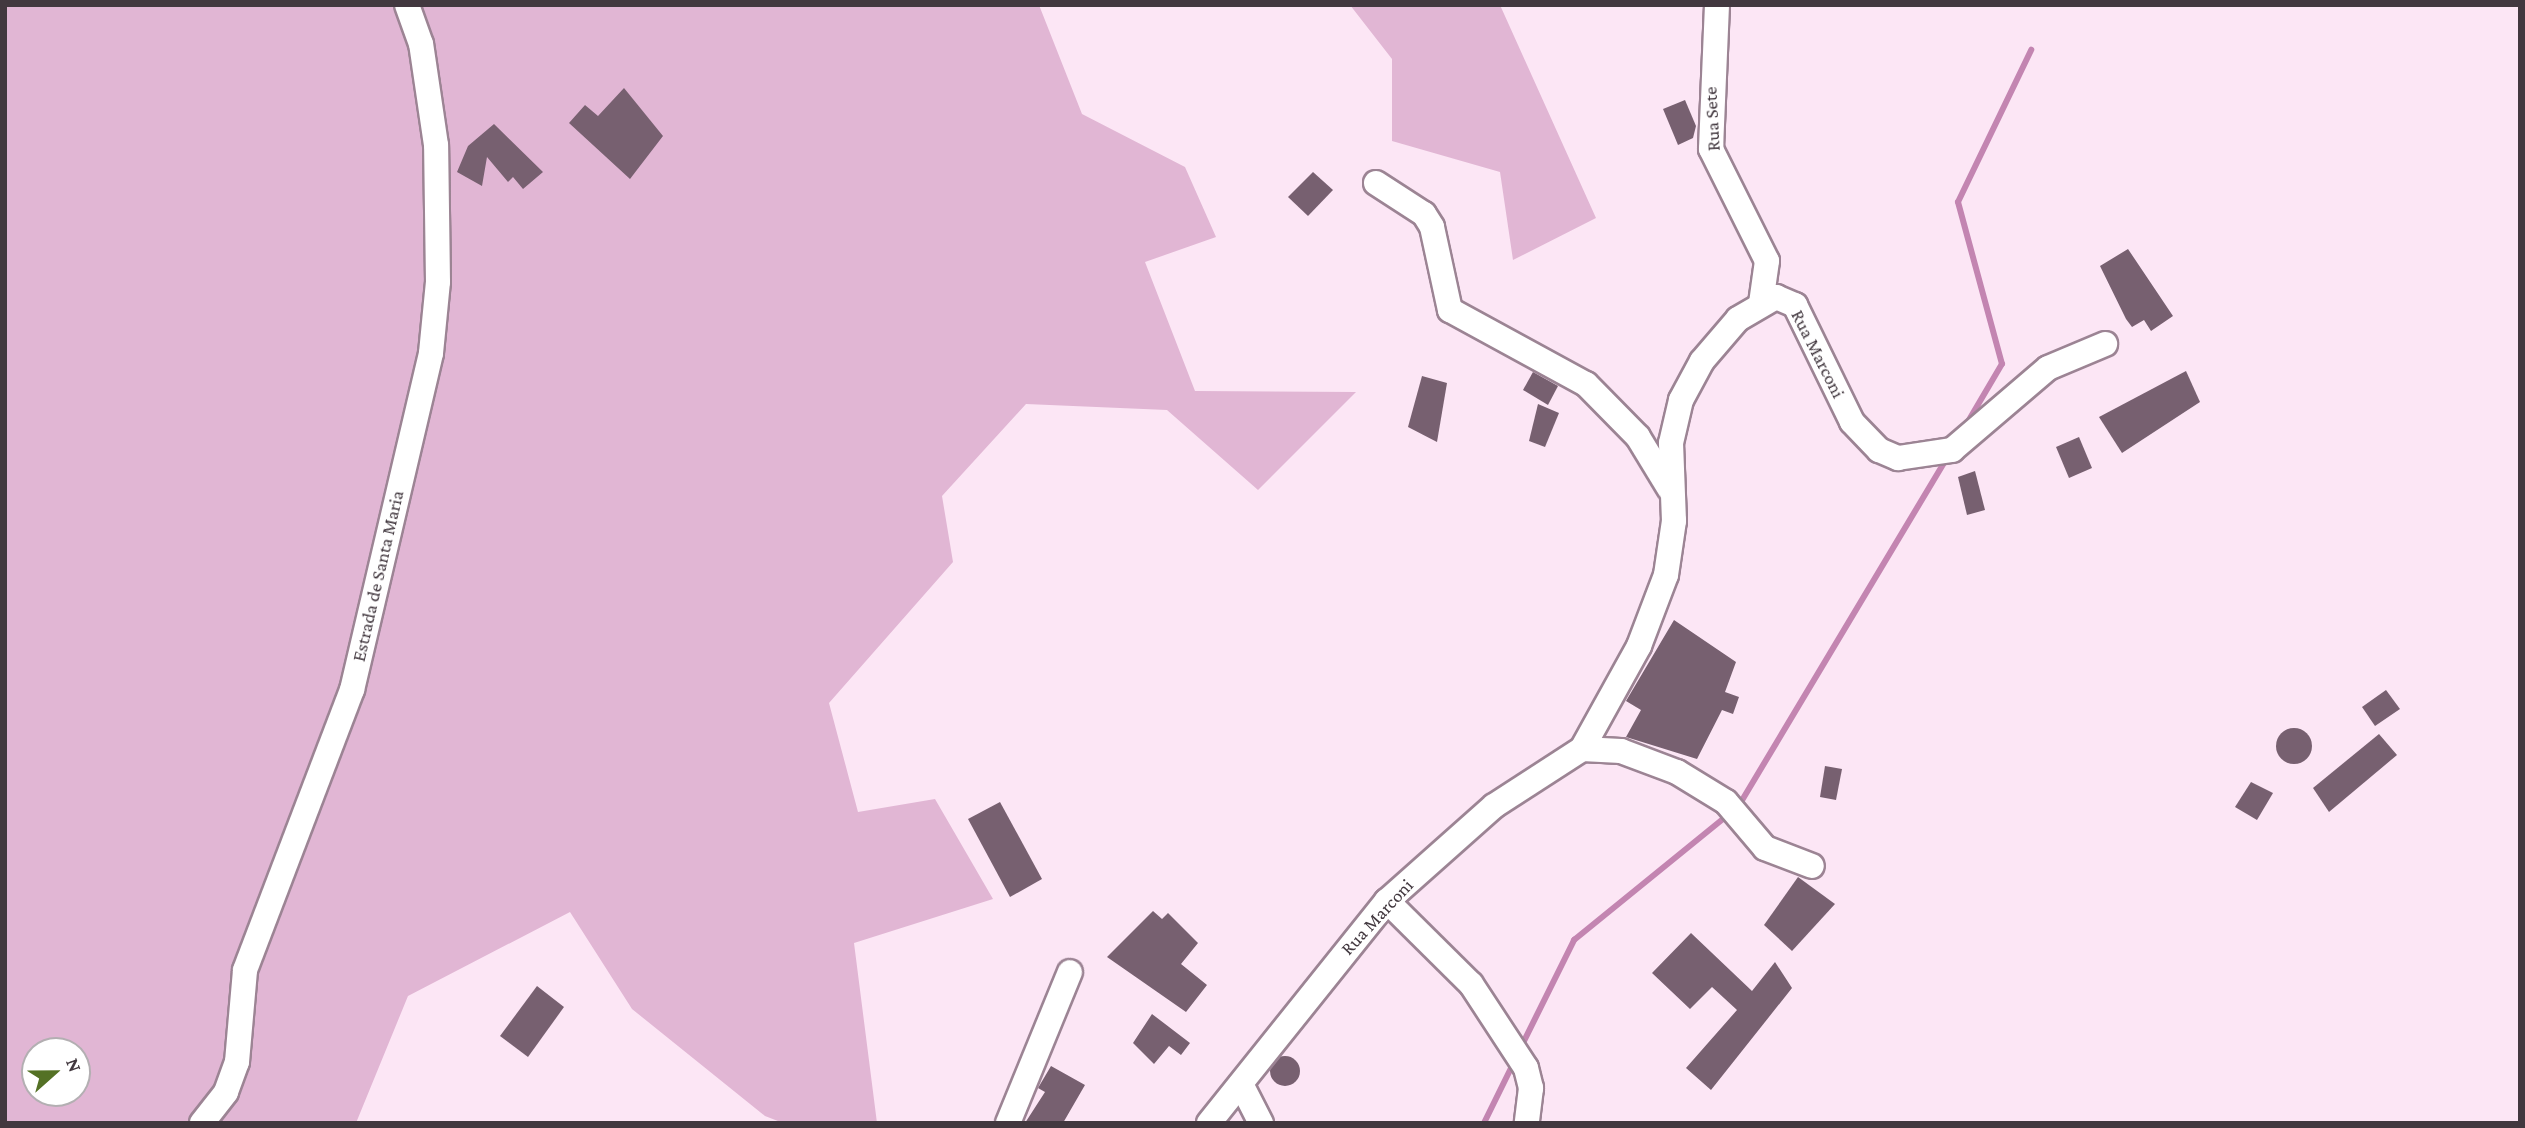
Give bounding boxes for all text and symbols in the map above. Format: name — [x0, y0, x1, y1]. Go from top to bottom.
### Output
street label: Rua Sete — [1699, 86, 1725, 152]
street label: Rua Marconi — [1786, 306, 1850, 402]
street label: Estrada de Santa Maria — [347, 488, 409, 664]
street label: Rua Marconi — [1336, 874, 1418, 960]
north arrow — [21, 1037, 91, 1107]
text: N — [62, 1055, 86, 1075]

